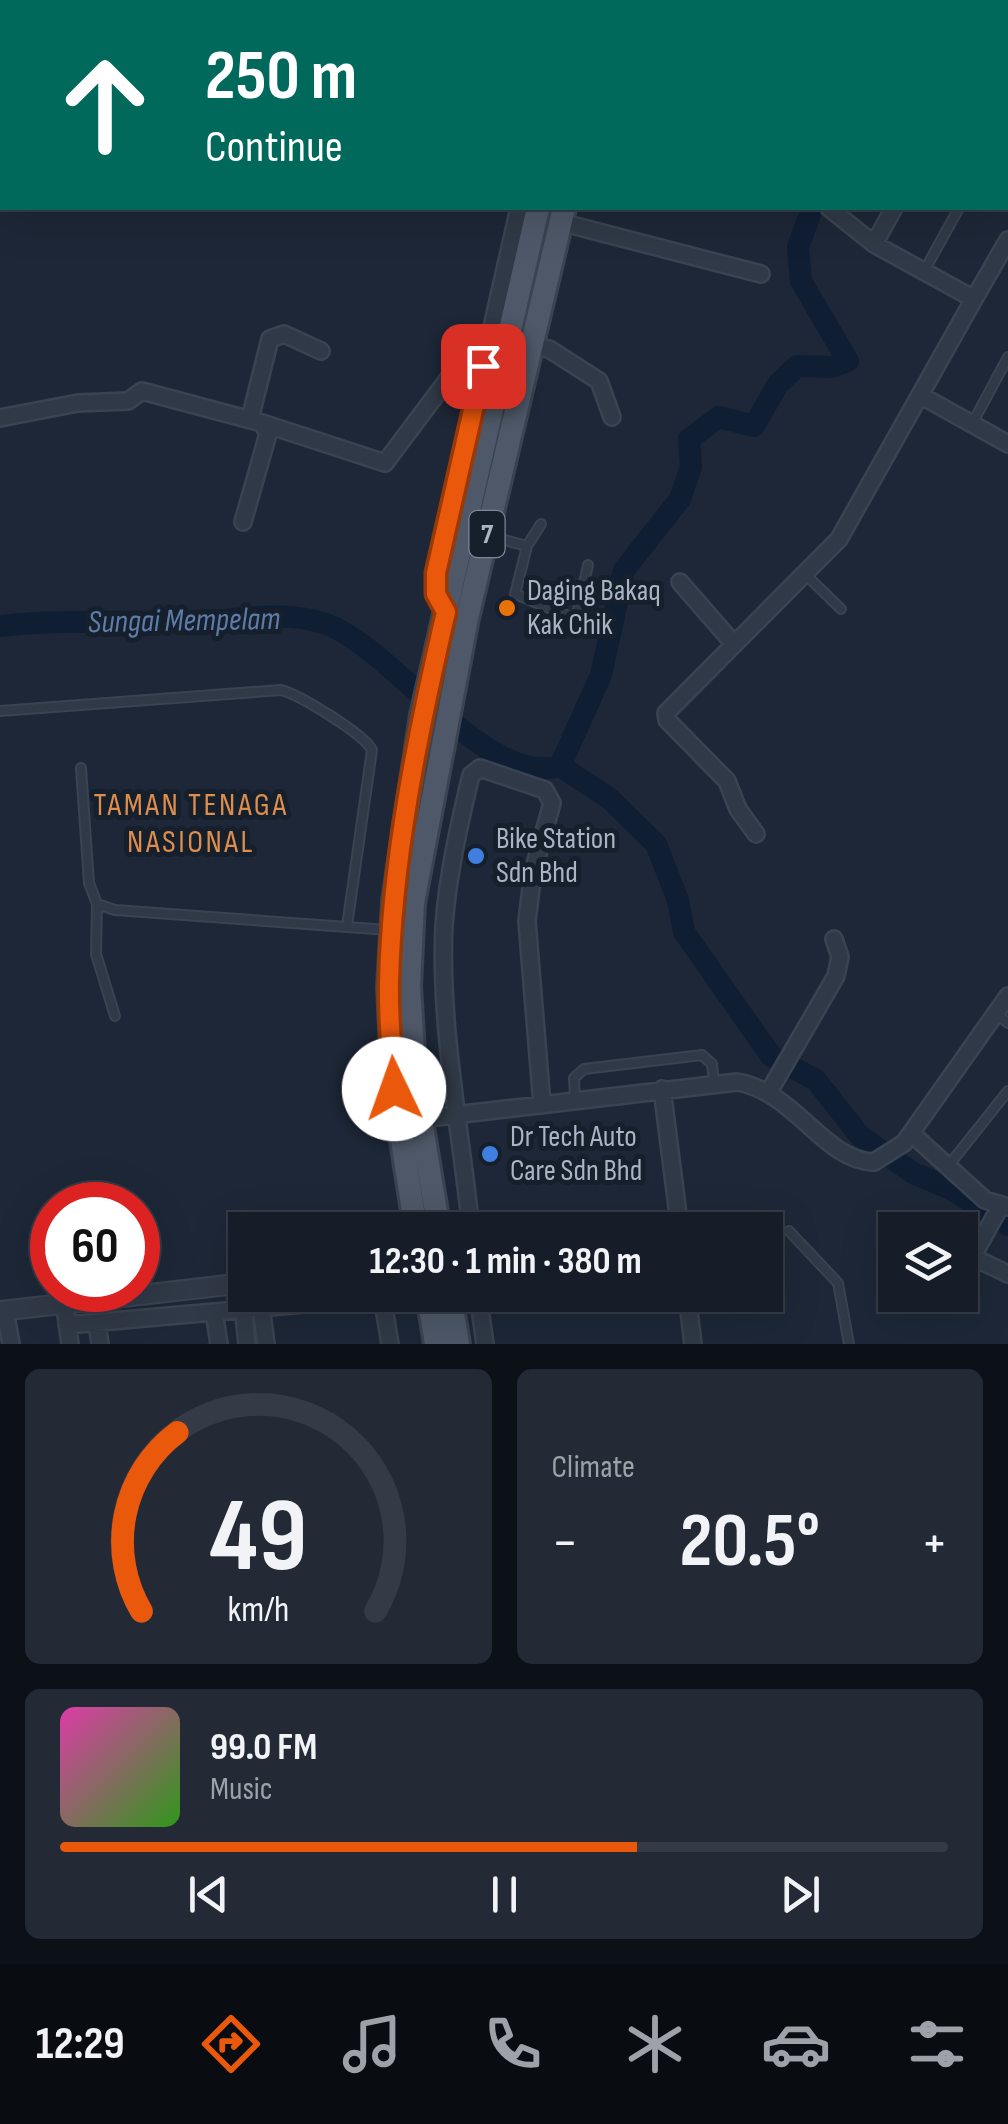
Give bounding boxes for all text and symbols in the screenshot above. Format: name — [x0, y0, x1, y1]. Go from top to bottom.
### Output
text: 250 m — [205, 35, 357, 119]
icon: ahead — [40, 40, 170, 170]
text: Continue — [205, 120, 343, 175]
pin — [441, 324, 526, 409]
icon: arrive — [456, 339, 511, 394]
road number: 7 — [470, 511, 504, 557]
place label: Daging Bakaq Kak Chik — [527, 573, 661, 643]
marker: Daging Bakaq Kak Chik — [496, 597, 518, 619]
water label: Sungai Mempelam — [88, 600, 280, 642]
district label: TAMAN TENAGA NASIONAL — [93, 786, 289, 862]
place label: Bike Station Sdn Bhd — [496, 821, 616, 891]
marker: Bike Station Sdn Bhd — [465, 845, 487, 867]
position arrow — [342, 1037, 446, 1141]
place label: Dr Tech Auto Care Sdn Bhd — [510, 1119, 642, 1189]
marker: Dr Tech Auto Care Sdn Bhd — [479, 1143, 501, 1165]
speed limit sign: 60 — [30, 1182, 160, 1312]
map controls — [878, 1212, 978, 1312]
button: layers — [878, 1212, 978, 1312]
text: 12:30 · 1 min · 380 m — [369, 1239, 642, 1284]
text: Climate — [552, 1448, 635, 1487]
text: 49 — [209, 1475, 307, 1600]
text: 20.5° — [680, 1497, 820, 1588]
text: − — [552, 1510, 578, 1577]
text: + — [921, 1510, 948, 1577]
text: km/h — [227, 1589, 289, 1632]
text: 99.0 FM — [210, 1725, 317, 1770]
text: Music — [210, 1770, 273, 1809]
icon: previous — [181, 1867, 236, 1922]
icon: pause — [477, 1867, 532, 1922]
icon: next — [773, 1867, 828, 1922]
icon: directions — [196, 2009, 266, 2079]
icon: music — [337, 2009, 407, 2079]
icon: phone — [478, 2009, 548, 2079]
icon: climate — [620, 2009, 690, 2079]
icon: car — [761, 2009, 831, 2079]
icon: filters — [902, 2009, 972, 2079]
text: 12:29 — [36, 2017, 125, 2072]

